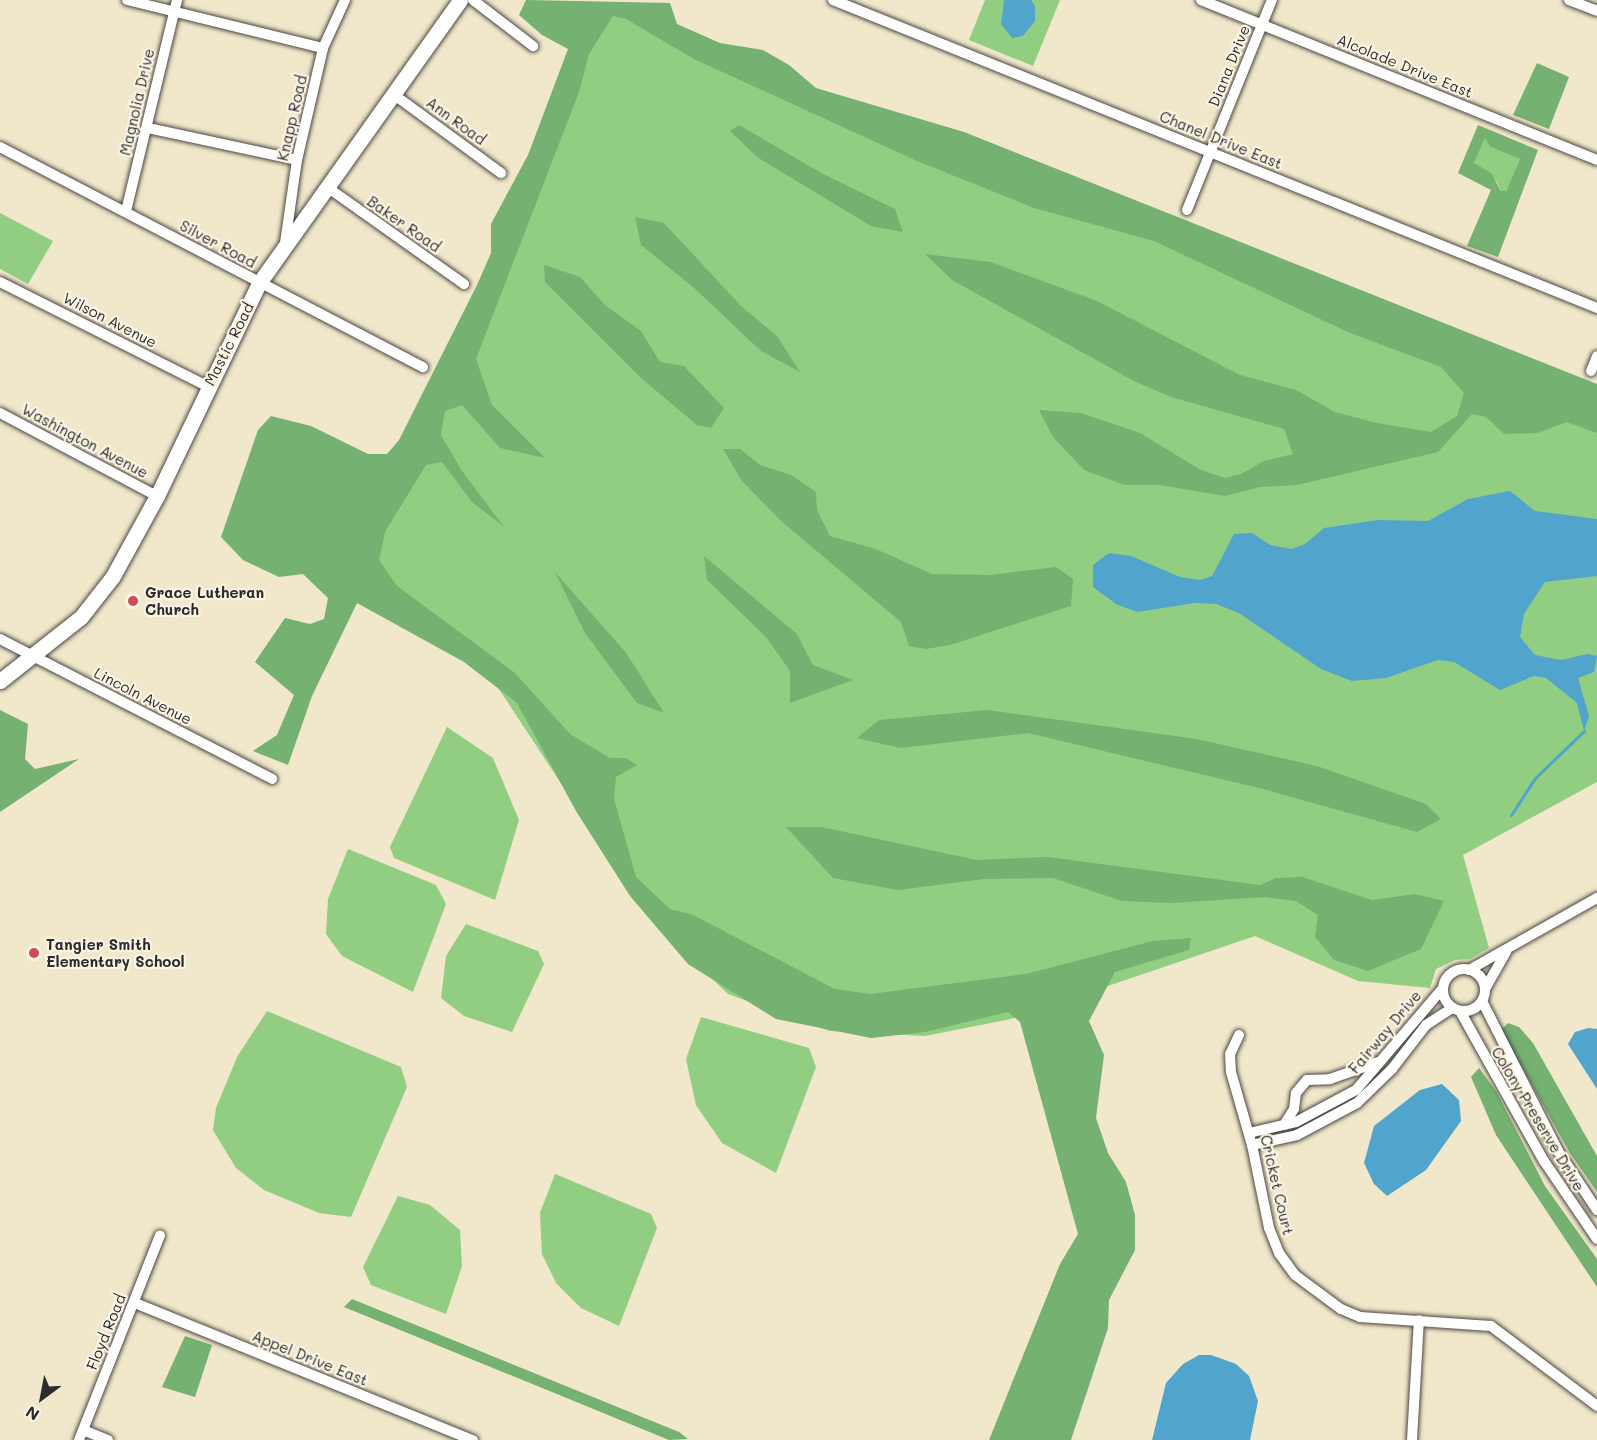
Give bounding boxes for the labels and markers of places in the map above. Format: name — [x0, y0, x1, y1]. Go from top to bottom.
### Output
place label: Grace Lutheran Church — [145, 583, 264, 618]
marker: Grace Lutheran Church — [126, 594, 140, 608]
place label: Tangier Smith Elementary School — [46, 935, 185, 970]
marker: Tangier Smith Elementary School — [27, 946, 41, 960]

